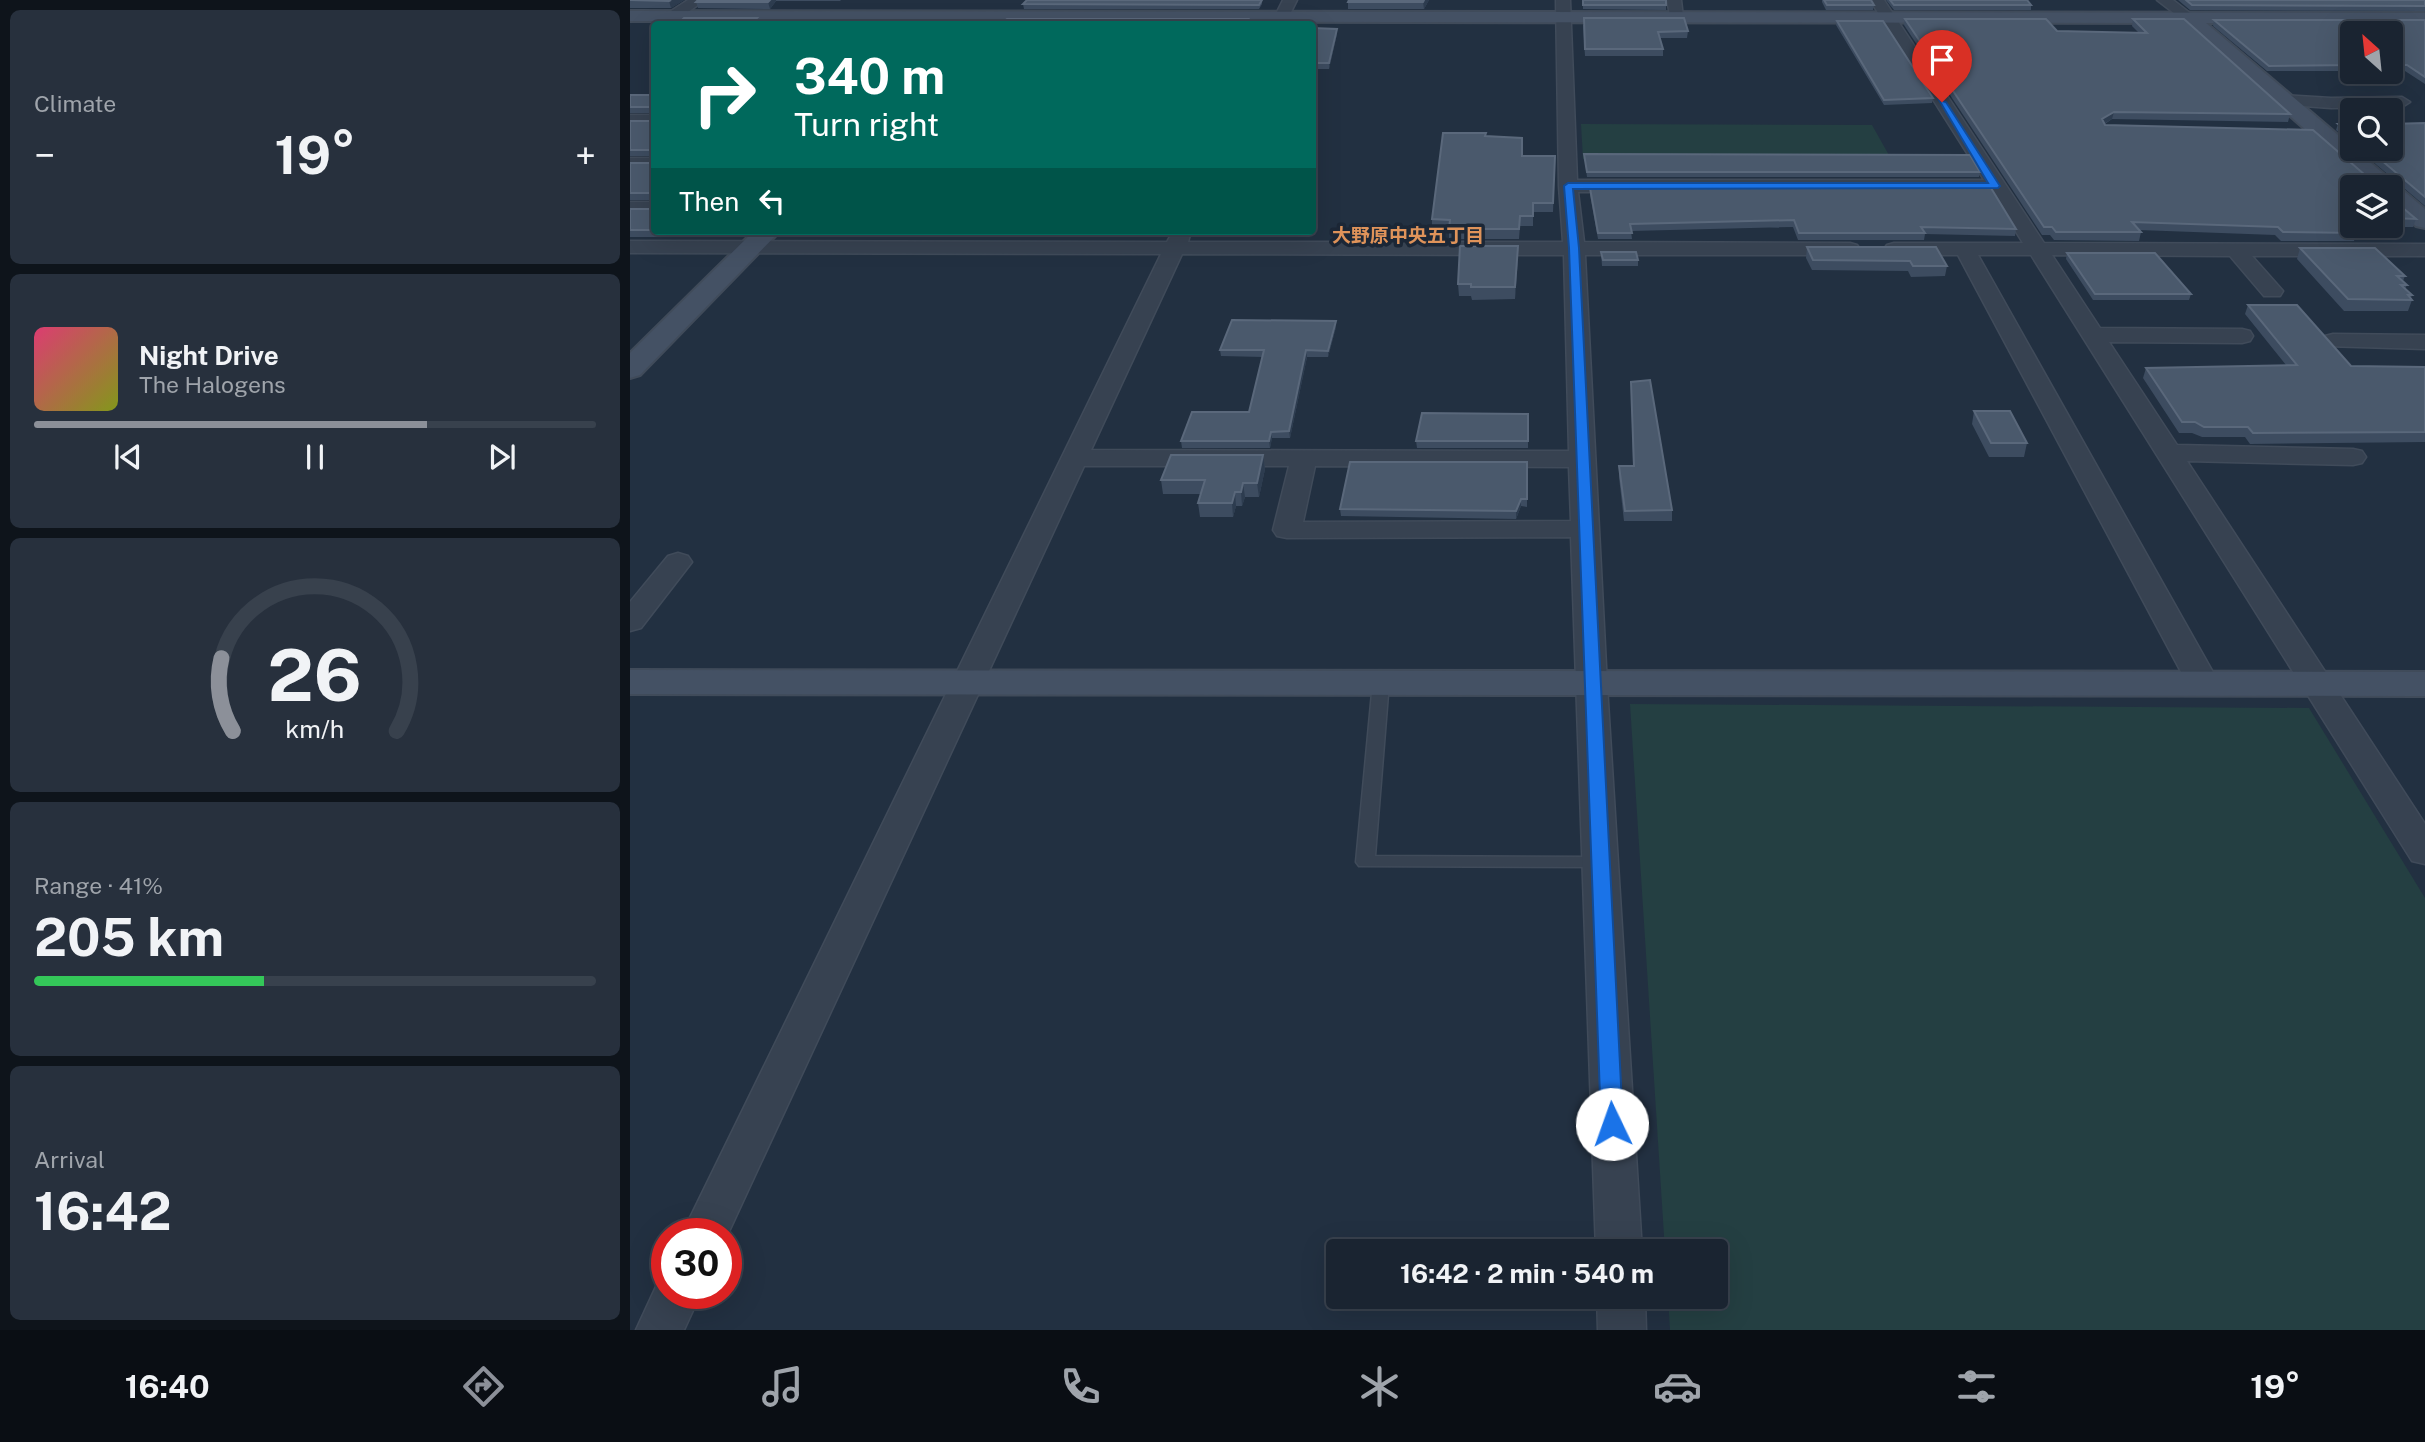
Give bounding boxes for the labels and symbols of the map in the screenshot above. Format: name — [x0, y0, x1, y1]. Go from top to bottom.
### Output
north arrow — [2340, 21, 2403, 84]
pin — [1912, 30, 1972, 102]
district label: 大野原中央五丁目 — [1332, 224, 1484, 246]
position arrow — [1575, 1087, 1649, 1161]
speed limit sign: 30 — [651, 1218, 742, 1309]

